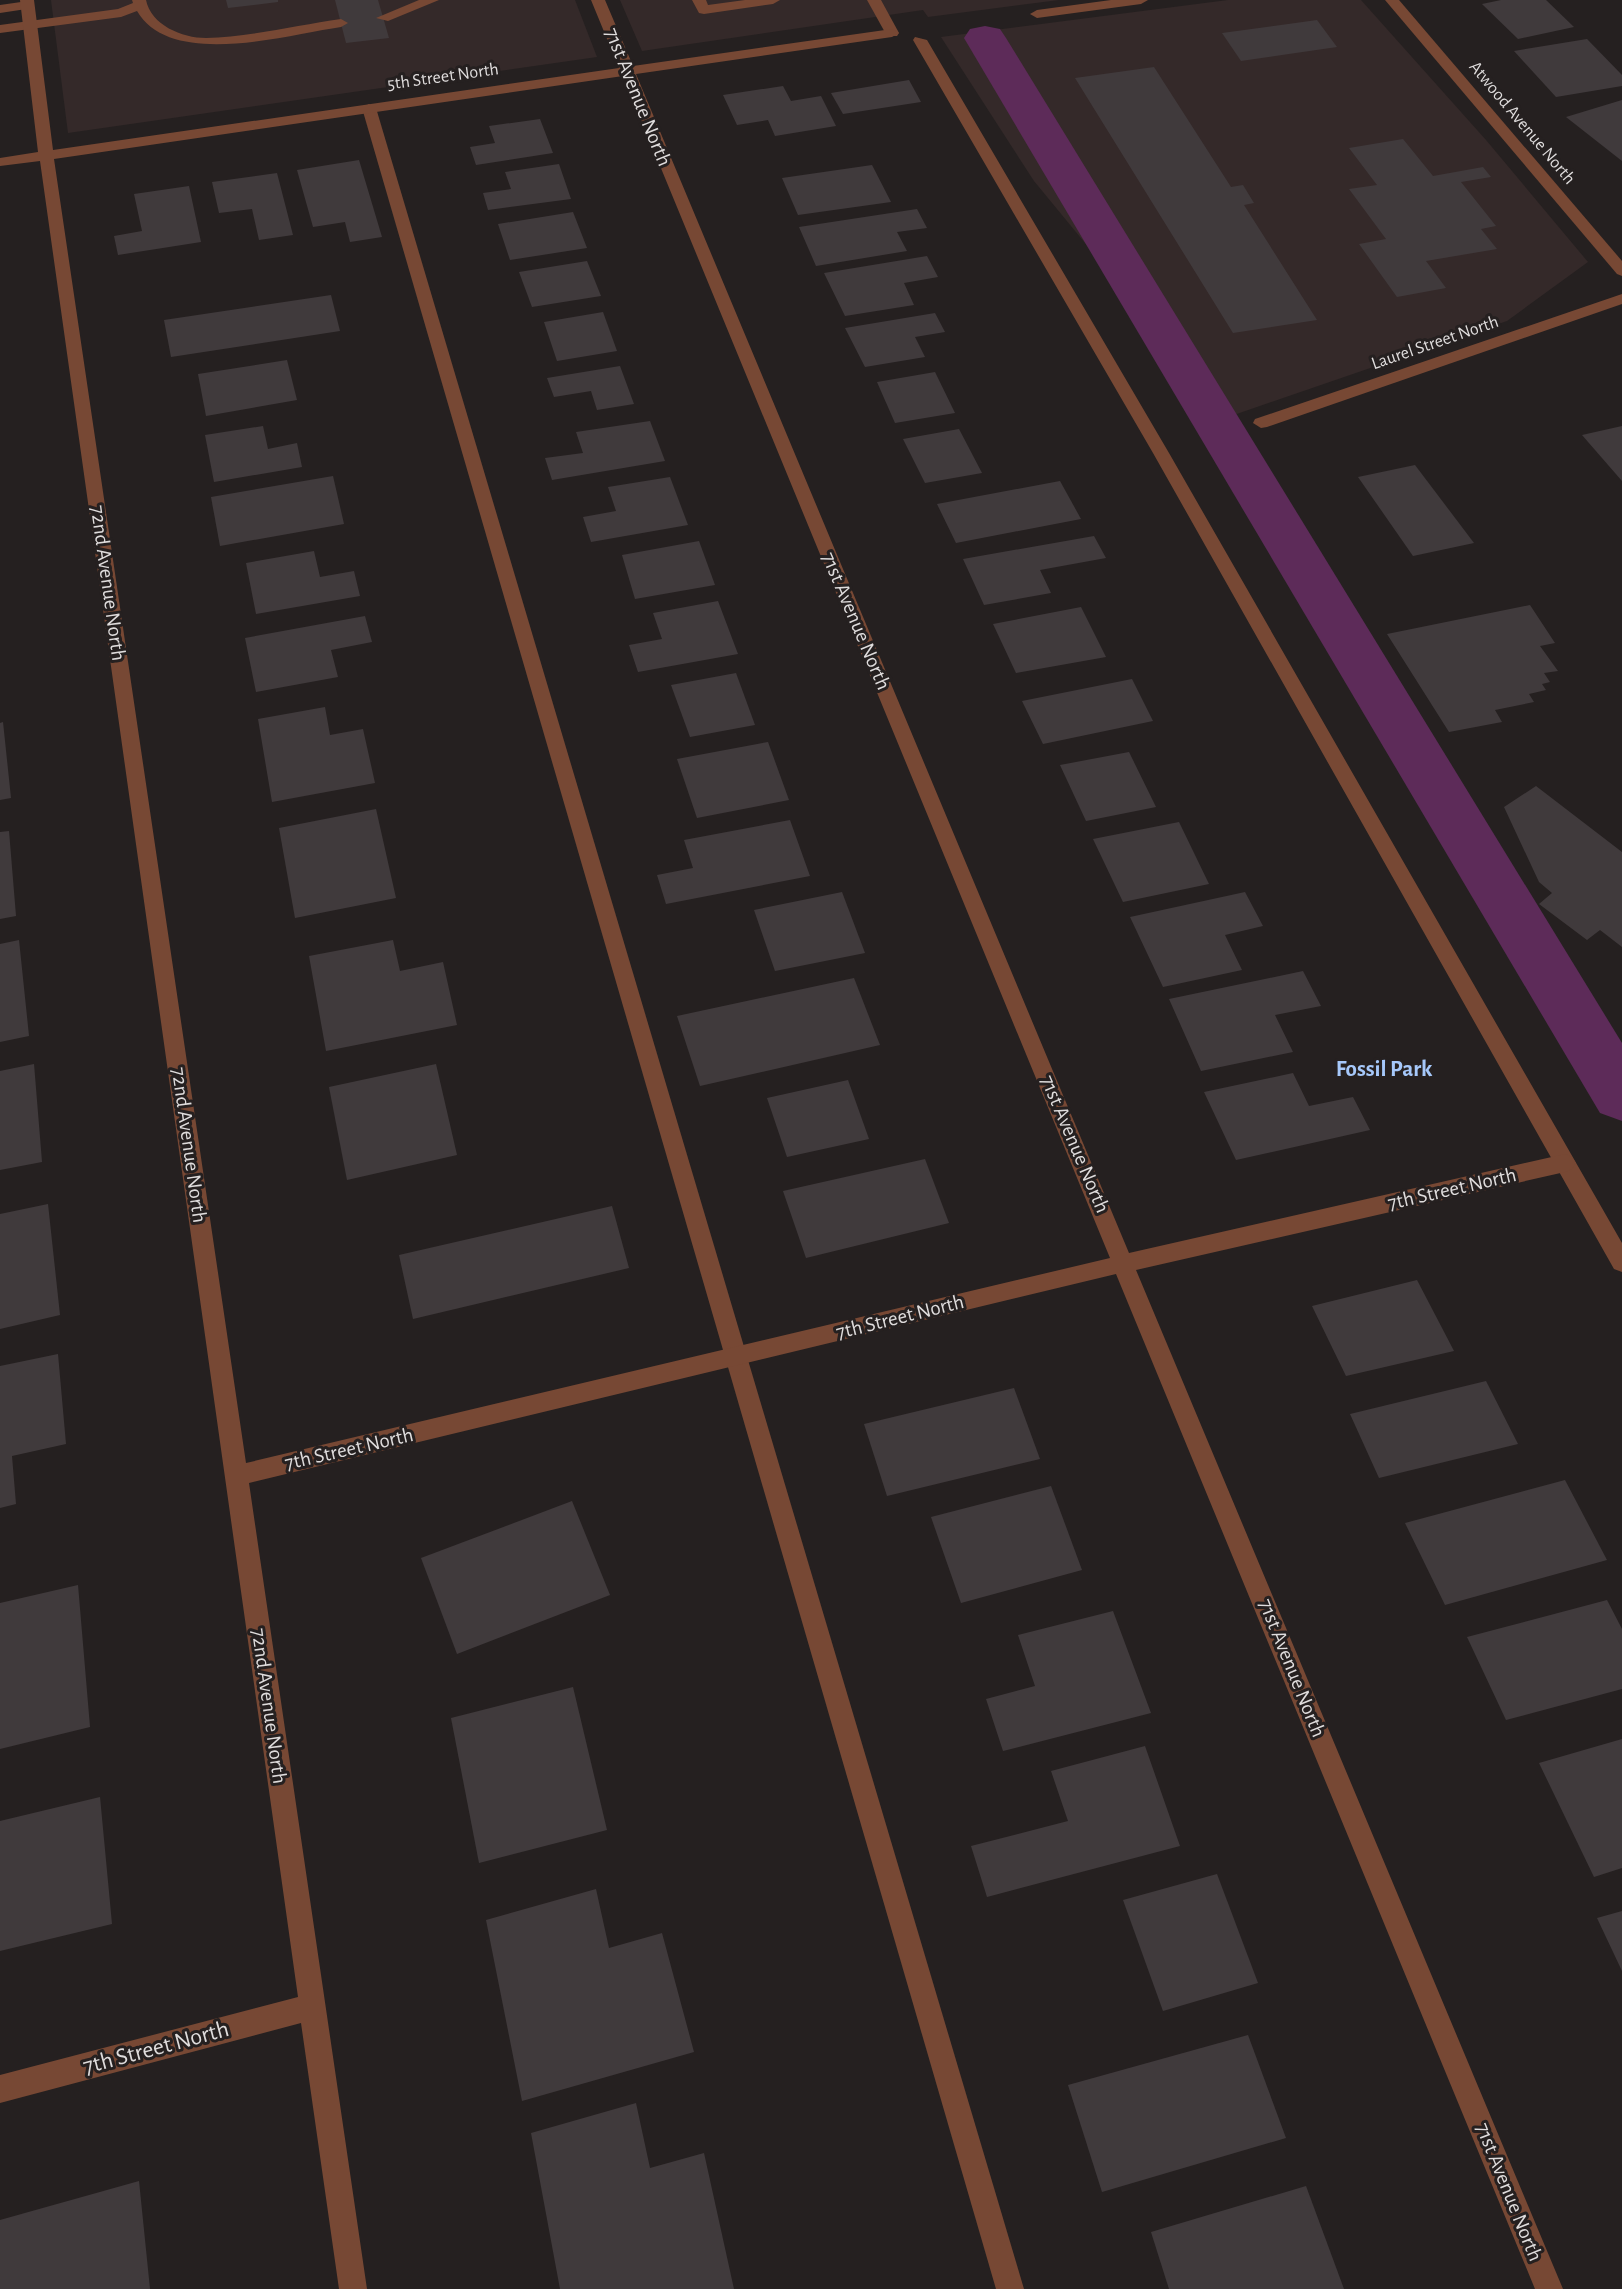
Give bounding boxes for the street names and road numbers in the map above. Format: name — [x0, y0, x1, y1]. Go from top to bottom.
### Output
street label: 71st Avenue North — [601, 25, 675, 169]
street label: Atwood Avenue North — [1465, 58, 1579, 188]
street label: 5th Street North — [386, 60, 500, 94]
street label: Laurel Street North — [1369, 313, 1501, 373]
street label: 72nd Avenue North — [87, 504, 129, 662]
street label: 71st Avenue North — [818, 549, 894, 693]
street label: 72nd Avenue North — [168, 1066, 210, 1224]
street label: 71st Avenue North — [1037, 1072, 1113, 1216]
street label: 7th Street North — [1386, 1164, 1518, 1214]
street label: 7th Street North — [834, 1291, 966, 1343]
street label: 7th Street North — [283, 1424, 415, 1474]
street label: 71st Avenue North — [1255, 1596, 1329, 1740]
street label: 72nd Avenue North — [248, 1627, 290, 1785]
street label: 7th Street North — [80, 2017, 232, 2079]
street label: 71st Avenue North — [1472, 2120, 1546, 2264]

